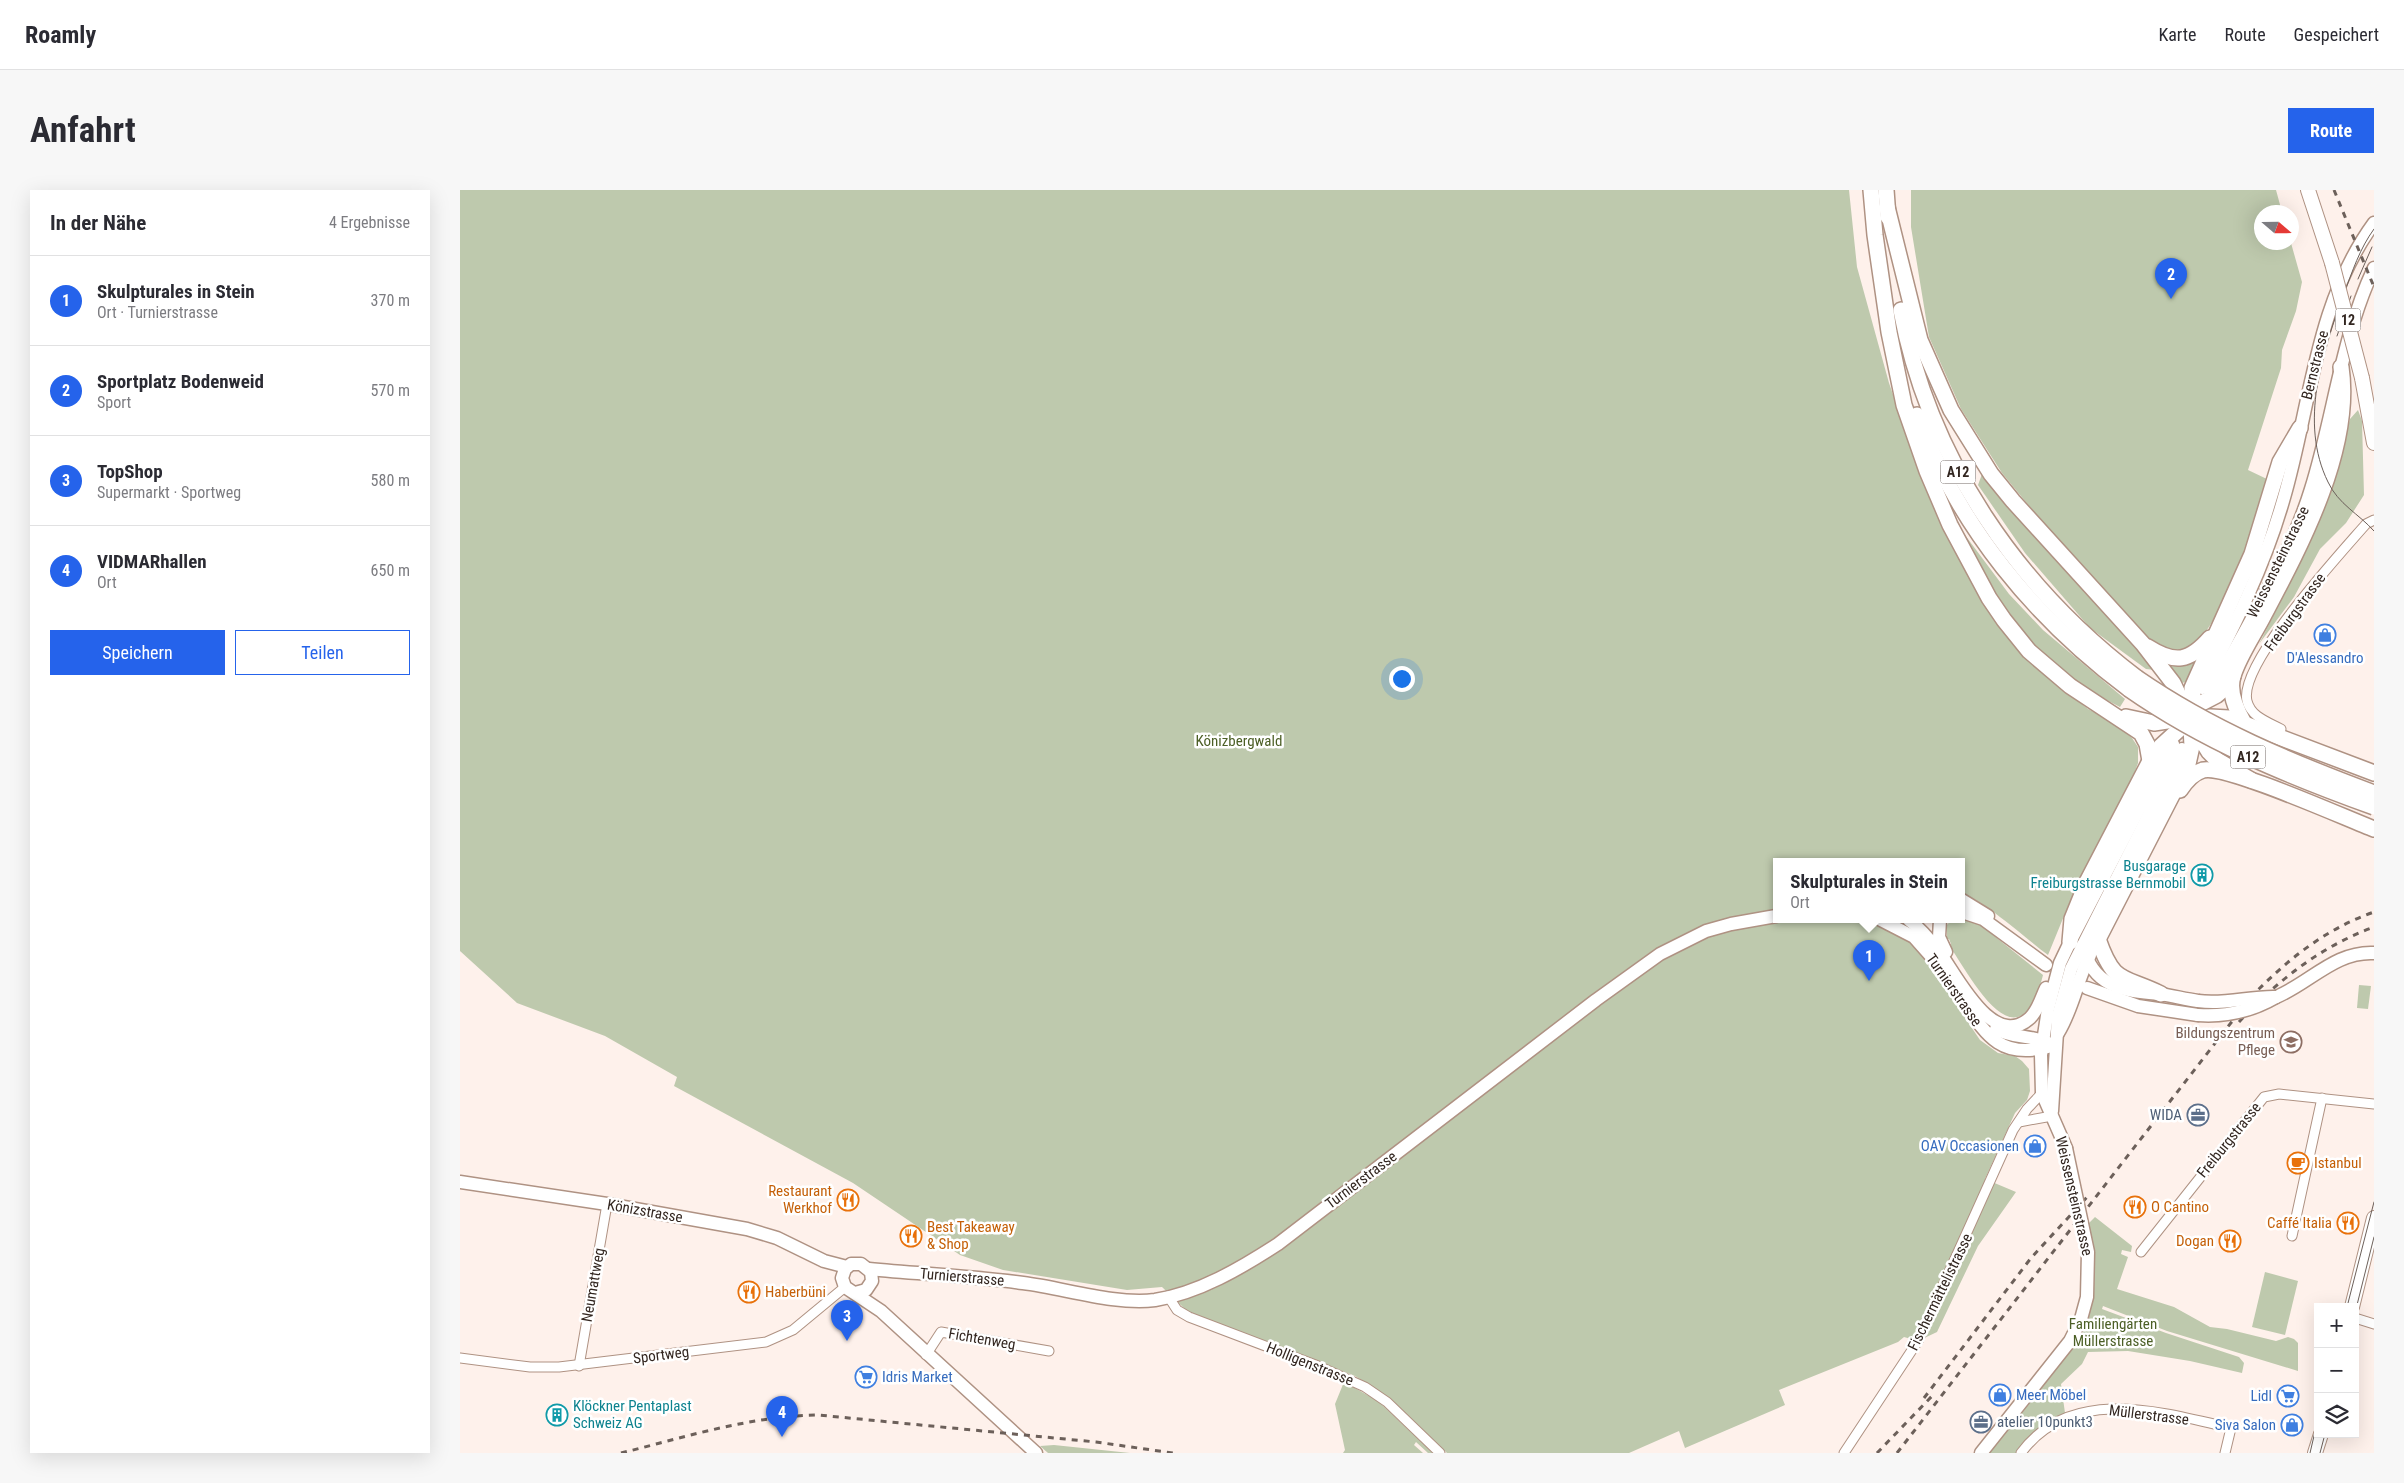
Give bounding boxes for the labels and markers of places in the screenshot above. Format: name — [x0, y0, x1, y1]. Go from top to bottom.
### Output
pin: 2 — [2155, 258, 2187, 299]
shop icon: D'Alessandro — [2313, 623, 2337, 647]
place label: D'Alessandro — [2287, 649, 2363, 667]
place label: Busgarage Freiburgstrasse Bernmobil — [2031, 857, 2186, 892]
building icon: Busgarage Freiburgstrasse Bernmobil — [2190, 863, 2214, 887]
pin: 1 — [1853, 940, 1885, 981]
place label: Bildungszentrum Pflege — [2175, 1024, 2275, 1059]
school or university icon: Bildungszentrum Pflege — [2279, 1030, 2303, 1054]
office icon: WIDA — [2186, 1103, 2210, 1127]
place label: WIDA — [2150, 1106, 2182, 1124]
shop icon: OAV Occasionen — [2023, 1134, 2047, 1158]
place label: OAV Occasionen — [1921, 1137, 2019, 1155]
cafe icon: Istanbul — [2286, 1151, 2310, 1175]
place label: Istanbul — [2314, 1154, 2362, 1172]
place label: Restaurant Werkhof — [768, 1182, 832, 1217]
restaurant icon: Restaurant Werkhof — [836, 1188, 860, 1212]
restaurant icon: O Cantino — [2123, 1195, 2147, 1219]
place label: O Cantino — [2151, 1198, 2209, 1216]
restaurant icon: Caffé Italia — [2336, 1211, 2360, 1235]
place label: Caffé Italia — [2267, 1214, 2332, 1232]
place label: Best Takeaway & Shop — [927, 1218, 1015, 1253]
restaurant icon: Best Takeaway & Shop — [899, 1224, 923, 1248]
restaurant icon: Dogan — [2218, 1229, 2242, 1253]
place label: Dogan — [2176, 1232, 2214, 1250]
restaurant icon: Haberbüni — [737, 1280, 761, 1304]
place label: Haberbüni — [765, 1283, 826, 1301]
pin: 3 — [831, 1300, 863, 1341]
supermarket icon: Idris Market — [854, 1365, 878, 1389]
place label: Idris Market — [882, 1368, 953, 1386]
shop icon: Meer Möbel — [1988, 1383, 2012, 1407]
supermarket icon: Lidl — [2276, 1384, 2300, 1408]
place label: Meer Möbel — [2016, 1386, 2086, 1404]
place label: Lidl — [2251, 1387, 2272, 1405]
pin: 4 — [766, 1396, 798, 1437]
place label: Klöckner Pentaplast Schweiz AG — [573, 1397, 692, 1432]
building icon: Klöckner Pentaplast Schweiz AG — [545, 1403, 569, 1427]
office icon: atelier 10punkt3 — [1969, 1410, 1993, 1434]
place label: atelier 10punkt3 — [1997, 1413, 2093, 1431]
shop icon: Siva Salon — [2280, 1413, 2304, 1437]
place label: Siva Salon — [2215, 1416, 2276, 1434]

